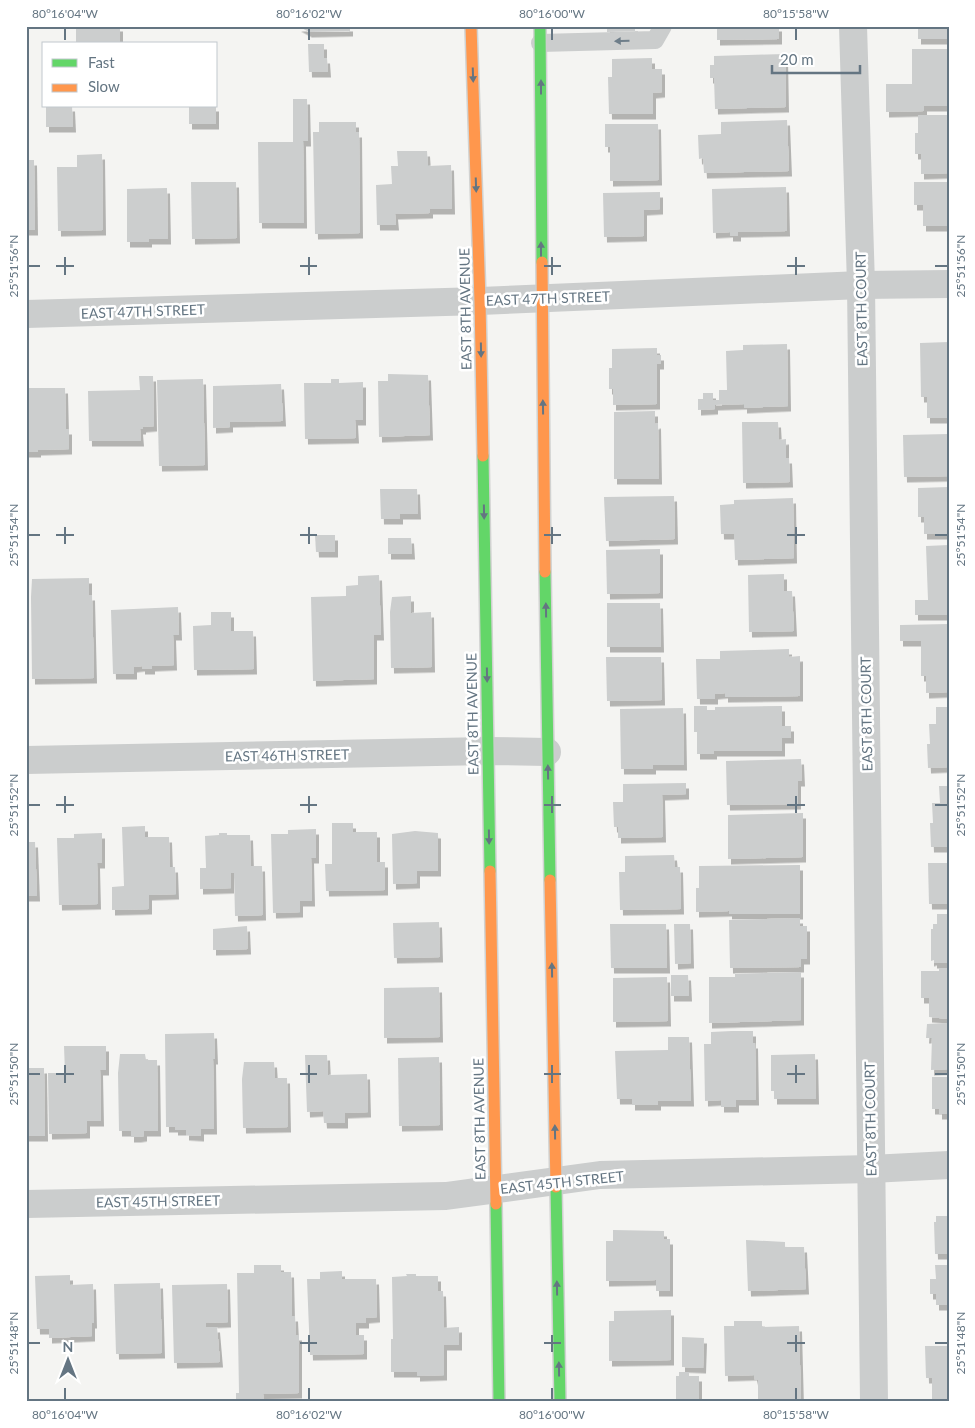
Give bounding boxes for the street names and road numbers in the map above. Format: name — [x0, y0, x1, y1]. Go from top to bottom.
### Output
street label: EAST 8TH AVENUE — [455, 248, 475, 370]
street label: EAST 8TH COURT — [851, 251, 870, 366]
street label: EAST 47TH STREET — [486, 287, 611, 309]
street label: EAST 47TH STREET — [81, 300, 206, 322]
street label: EAST 8TH AVENUE — [462, 653, 482, 775]
street label: EAST 8TH COURT — [856, 656, 875, 771]
street label: EAST 46TH STREET — [225, 745, 350, 765]
street label: EAST 8TH AVENUE — [469, 1058, 489, 1180]
street label: EAST 8TH COURT — [860, 1061, 879, 1176]
street label: EAST 45TH STREET — [499, 1167, 625, 1197]
street label: EAST 45TH STREET — [96, 1191, 221, 1211]

